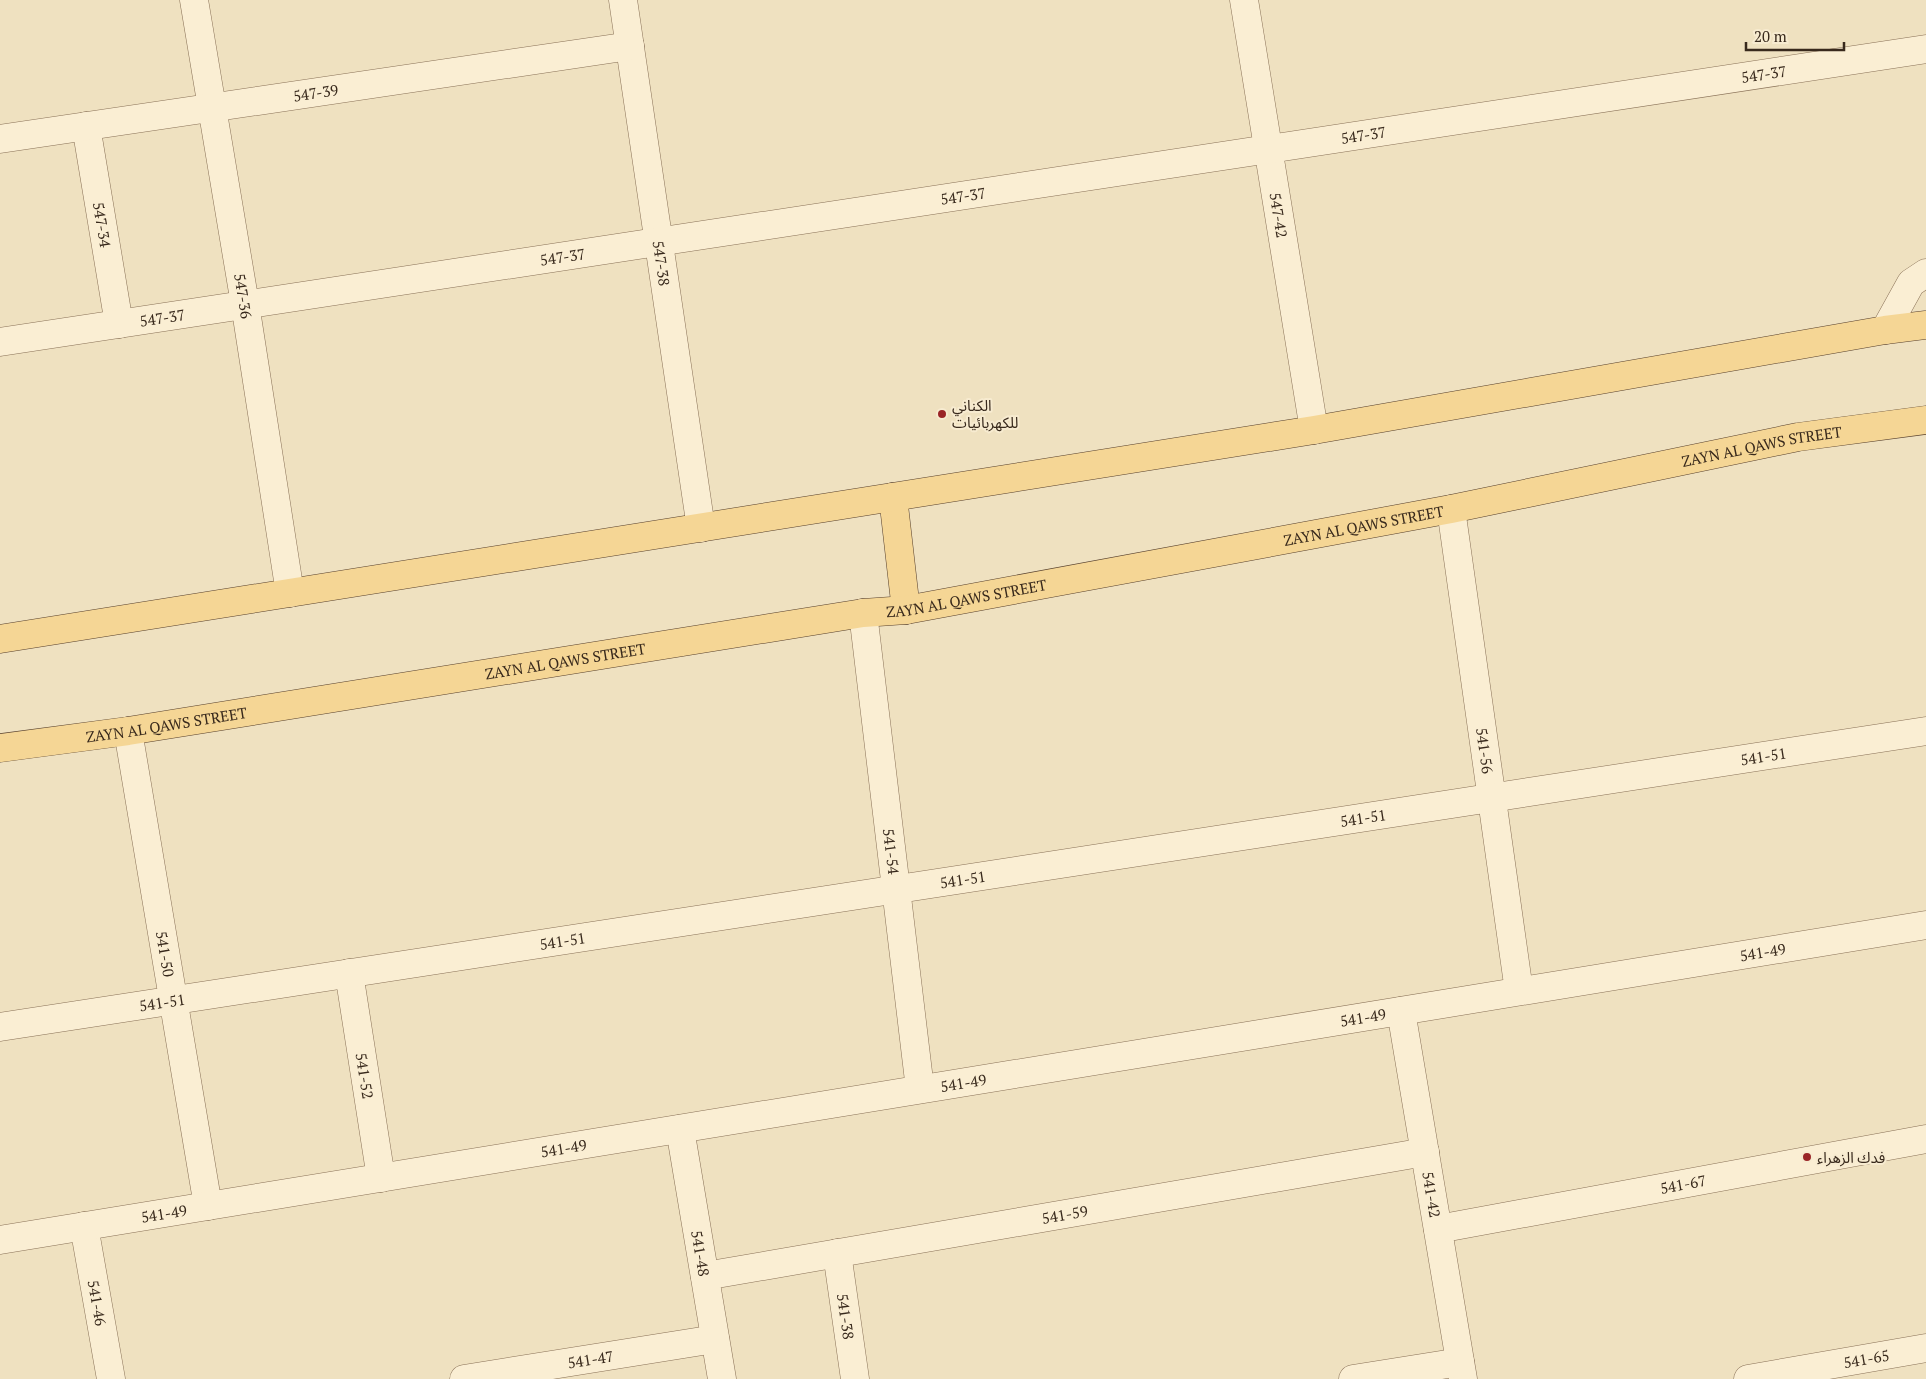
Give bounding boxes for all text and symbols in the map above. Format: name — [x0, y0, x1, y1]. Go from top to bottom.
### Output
scale bar — [1746, 20, 1844, 52]
text: 20 m — [1754, 26, 1787, 46]
street label: 547-37 — [1740, 60, 1788, 87]
street label: 547-39 — [292, 79, 340, 106]
street label: 547-37 — [1339, 121, 1387, 148]
street label: 547-37 — [939, 182, 987, 209]
street label: 547-42 — [1265, 191, 1293, 239]
street label: 547-34 — [89, 200, 116, 249]
street label: 547-38 — [649, 239, 675, 287]
street label: 547-37 — [538, 243, 587, 270]
street label: 547-36 — [230, 272, 257, 320]
street label: 547-37 — [138, 304, 186, 331]
place label: الكناني للكهربائيات — [952, 395, 1019, 432]
marker: الكناني للكهربائيات — [936, 408, 948, 420]
street label: ZAYN AL QAWS STREET — [1680, 421, 1843, 471]
street label: ZAYN AL QAWS STREET — [1282, 501, 1445, 550]
street label: ZAYN AL QAWS STREET — [885, 574, 1048, 621]
street label: ZAYN AL QAWS STREET — [483, 638, 647, 684]
street label: ZAYN AL QAWS STREET — [85, 702, 248, 746]
street label: 541-56 — [1472, 726, 1498, 775]
street label: 541-51 — [1739, 743, 1788, 769]
street label: 541-51 — [1339, 804, 1387, 831]
street label: 541-54 — [879, 827, 904, 876]
street label: 541-51 — [938, 866, 987, 892]
street label: 541-51 — [538, 927, 587, 954]
street label: 541-50 — [152, 929, 179, 978]
street label: 541-49 — [1738, 938, 1787, 965]
street label: 541-51 — [138, 989, 187, 1015]
street label: 541-49 — [1338, 1003, 1387, 1031]
street label: 541-52 — [352, 1051, 378, 1100]
street label: 541-49 — [939, 1069, 988, 1096]
street label: 541-49 — [539, 1134, 588, 1161]
place label: فدك الزهراء — [1817, 1147, 1886, 1167]
marker: فدك الزهراء — [1801, 1151, 1813, 1163]
street label: 541-42 — [1418, 1170, 1446, 1219]
street label: 541-67 — [1658, 1170, 1707, 1198]
street label: 541-49 — [139, 1200, 188, 1227]
street label: 541-59 — [1040, 1200, 1089, 1228]
street label: 541-48 — [687, 1229, 715, 1278]
street label: 541-46 — [84, 1278, 111, 1327]
street label: 541-38 — [833, 1292, 859, 1341]
street label: 541-47 — [566, 1345, 615, 1372]
street label: 541-65 — [1842, 1345, 1891, 1372]

